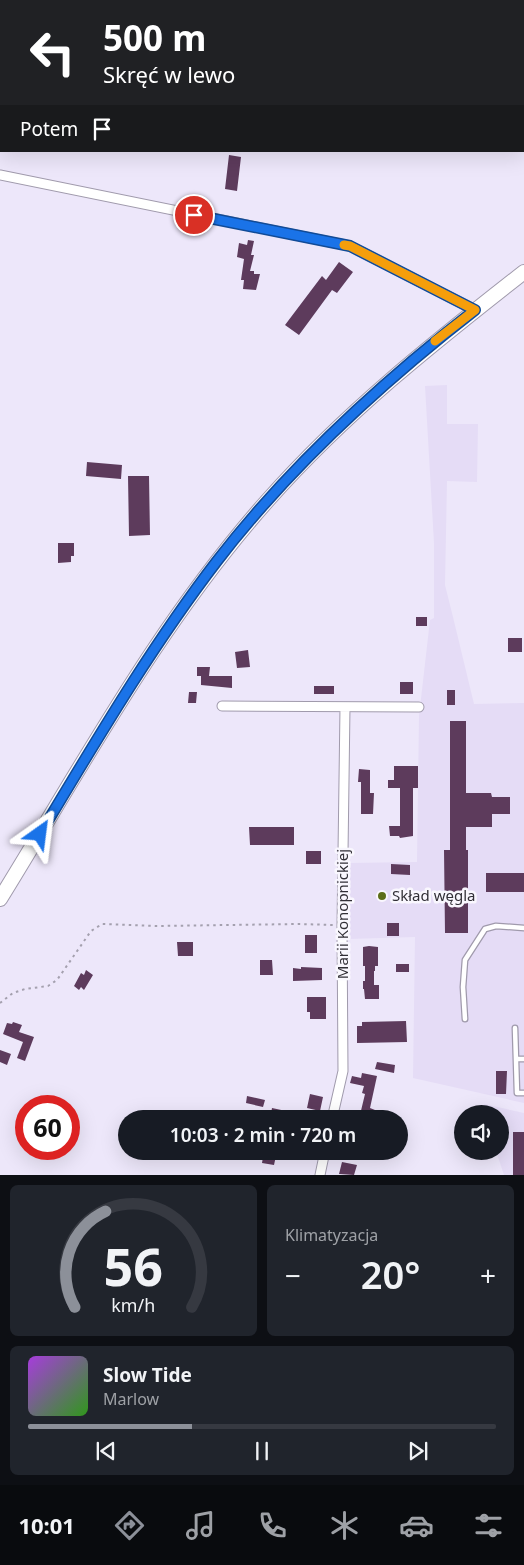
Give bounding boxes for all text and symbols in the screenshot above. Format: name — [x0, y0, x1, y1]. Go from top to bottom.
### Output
text: 500 m — [103, 14, 206, 61]
icon: left — [20, 20, 85, 85]
text: Skręć w lewo — [103, 59, 235, 89]
icon: arrive — [88, 115, 116, 143]
text: Potem — [20, 116, 78, 142]
pin — [173, 194, 215, 236]
icon: arrive — [180, 201, 208, 229]
position arrow — [13, 807, 65, 859]
street label: Marii Konopnickiej — [332, 849, 352, 979]
place label: Skład węgla — [392, 885, 475, 905]
marker: Skład węgla — [376, 890, 388, 902]
speed limit sign: 60 — [15, 1095, 80, 1160]
map controls — [454, 1105, 509, 1160]
button: sound — [454, 1105, 509, 1160]
text: 10:03 · 2 min · 720 m — [170, 1122, 356, 1148]
text: Klimatyzacja — [285, 1224, 378, 1246]
text: 56 — [104, 1230, 163, 1301]
text: 20° — [361, 1248, 420, 1300]
text: − — [285, 1256, 301, 1294]
text: + — [480, 1256, 496, 1294]
text: km/h — [112, 1293, 155, 1317]
text: Slow Tide — [103, 1362, 192, 1388]
text: Marlow — [103, 1388, 159, 1410]
icon: previous — [92, 1437, 120, 1465]
icon: pause — [248, 1437, 276, 1465]
icon: next — [404, 1437, 432, 1465]
icon: directions — [112, 1508, 147, 1543]
icon: music — [183, 1508, 218, 1543]
icon: phone — [255, 1508, 290, 1543]
icon: climate — [327, 1508, 362, 1543]
icon: car — [399, 1508, 434, 1543]
icon: filters — [471, 1508, 506, 1543]
text: 10:01 — [18, 1510, 75, 1540]

